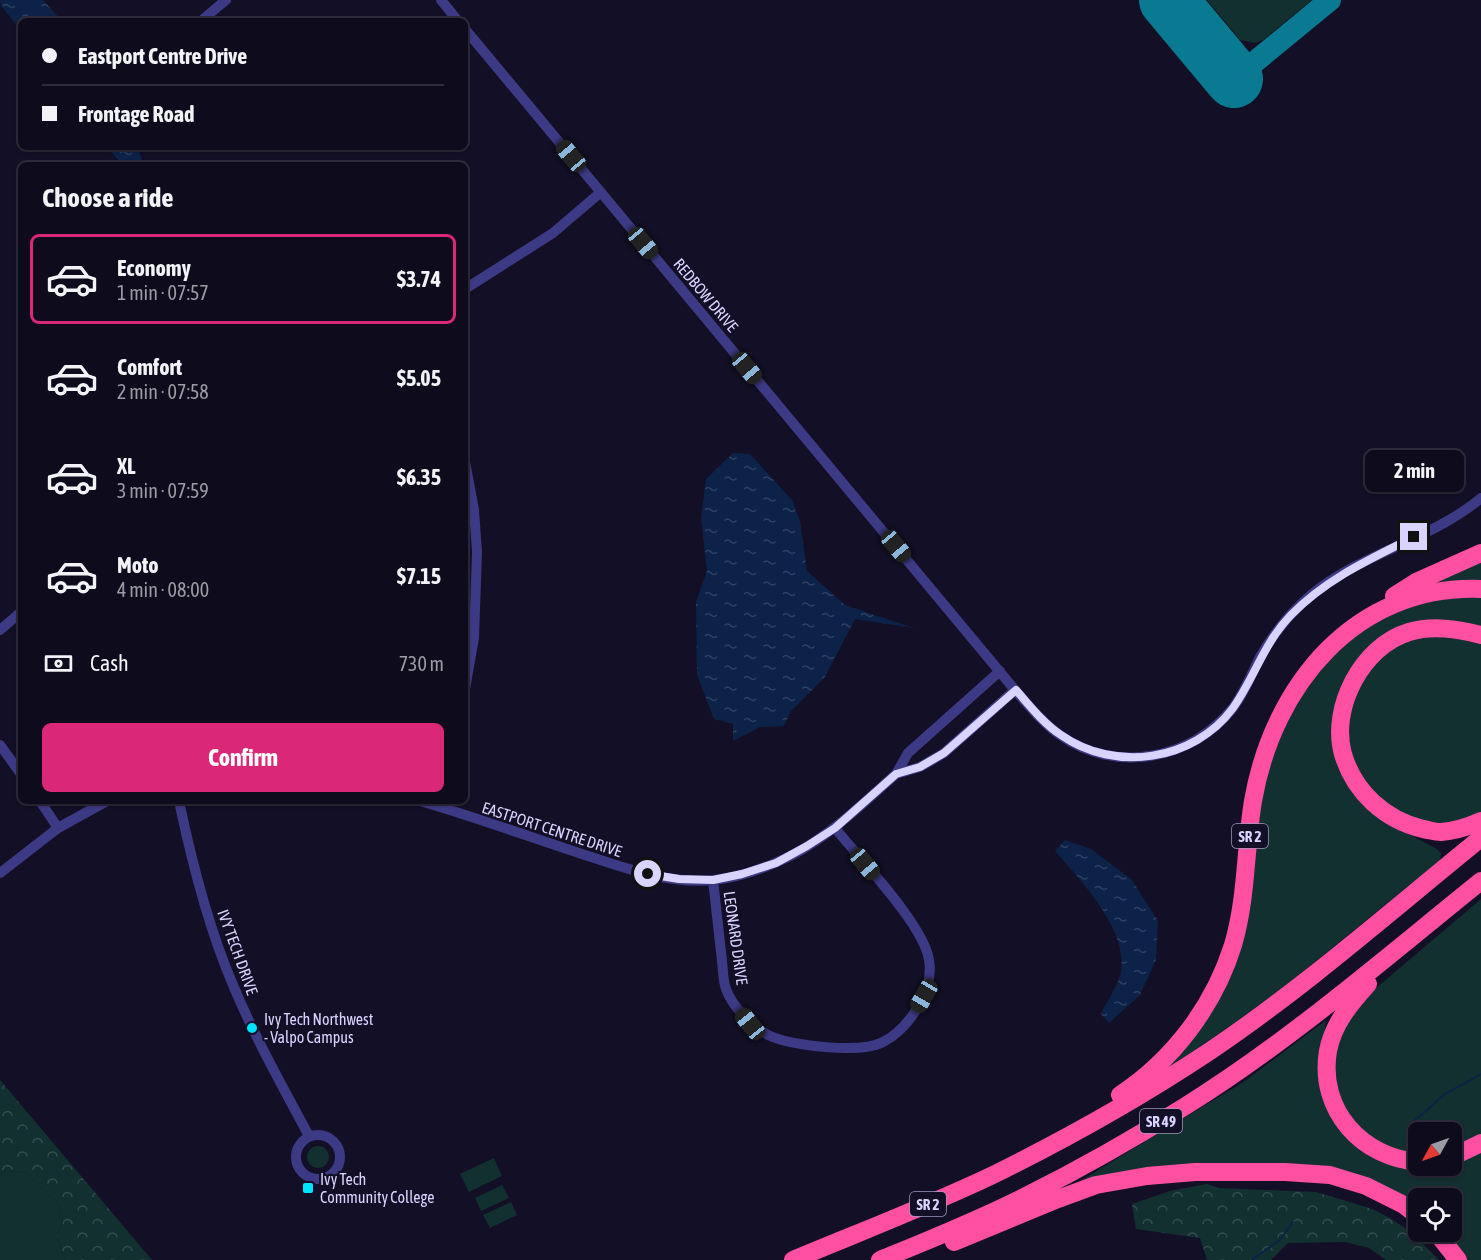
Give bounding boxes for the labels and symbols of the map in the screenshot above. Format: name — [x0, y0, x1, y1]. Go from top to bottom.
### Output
car — [553, 136, 589, 176]
car — [625, 223, 661, 263]
street label: REDBOW DRIVE — [670, 255, 742, 335]
car — [729, 348, 765, 388]
callout: 2 min — [1364, 450, 1464, 492]
route end — [1400, 523, 1427, 550]
car — [878, 526, 914, 566]
street label: EASTPORT CENTRE DRIVE — [480, 798, 624, 860]
road number: SR 2 — [1232, 824, 1268, 848]
car — [847, 844, 883, 884]
route start — [634, 860, 661, 887]
street label: LEONARD DRIVE — [721, 890, 752, 986]
street label: IVY TECH DRIVE — [214, 907, 262, 997]
car — [907, 976, 941, 1016]
car — [732, 1004, 768, 1044]
place label: Ivy Tech Northwest - Valpo Campus — [264, 1010, 374, 1047]
marker: Ivy Tech Northwest - Valpo Campus — [245, 1021, 259, 1035]
road number: SR 49 — [1140, 1109, 1182, 1133]
north arrow — [1408, 1122, 1462, 1176]
place label: Ivy Tech Community College — [320, 1170, 434, 1207]
marker: Ivy Tech Community College — [301, 1181, 315, 1195]
road number: SR 2 — [910, 1192, 946, 1216]

